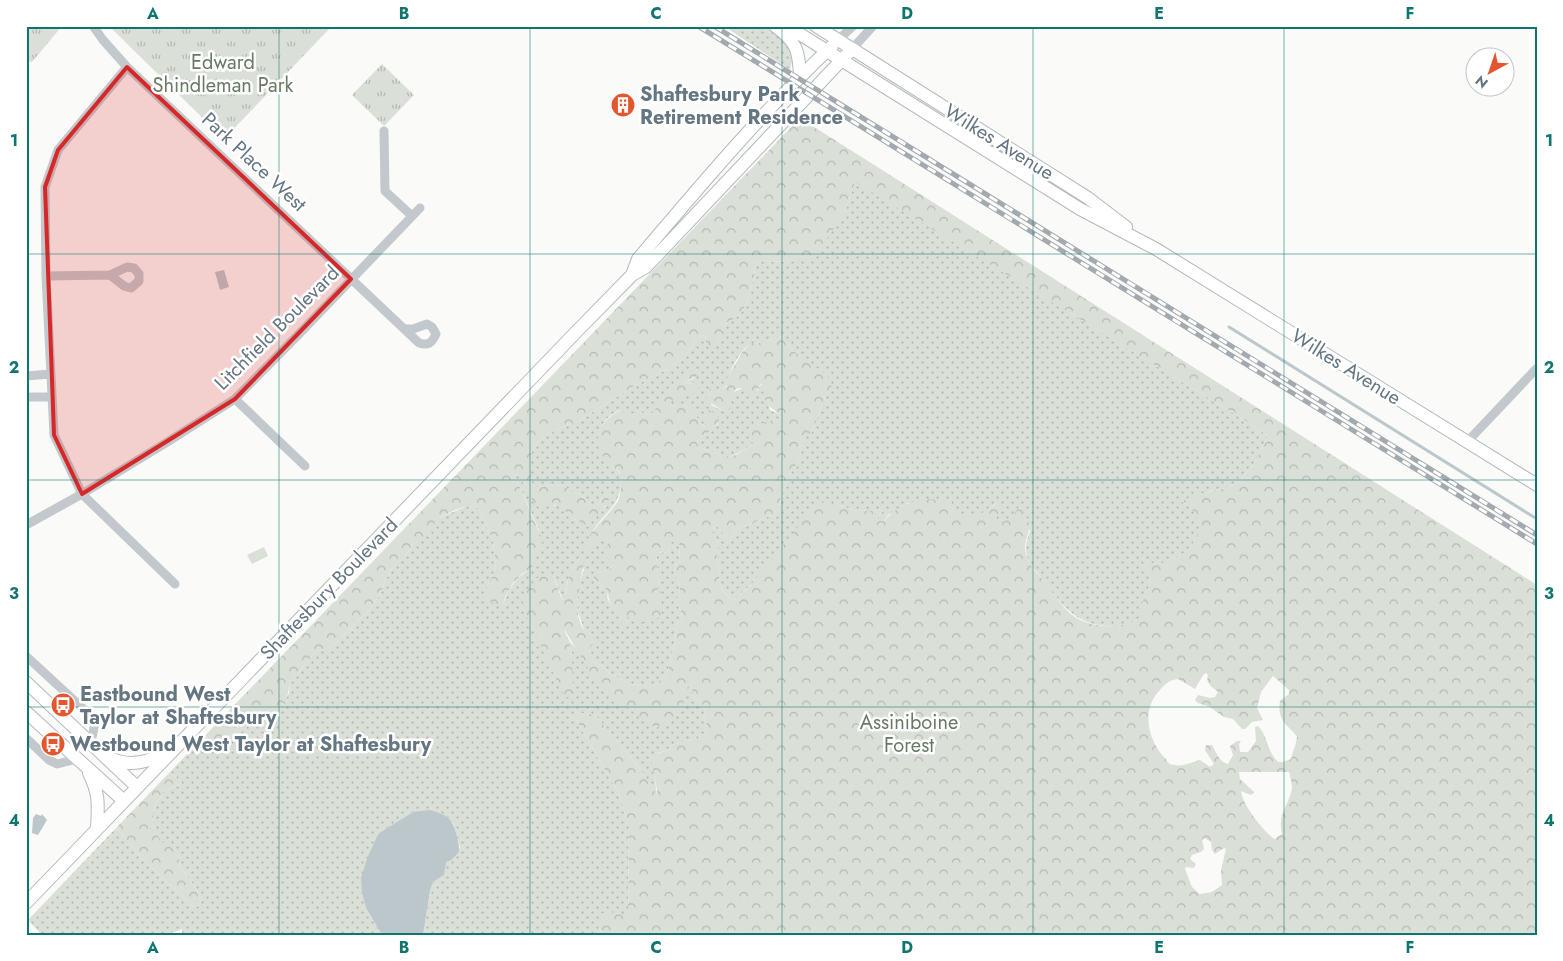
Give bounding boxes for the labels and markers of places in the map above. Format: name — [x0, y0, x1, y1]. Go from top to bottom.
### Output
place label: Shaftesbury Park Retirement Residence — [640, 80, 843, 132]
building icon: Shaftesbury Park Retirement Residence — [610, 92, 636, 118]
place label: Eastbound West Taylor at Shaftesbury — [80, 680, 277, 732]
bus stop icon: Eastbound West Taylor at Shaftesbury — [50, 692, 76, 718]
place label: Westbound West Taylor at Shaftesbury — [70, 730, 432, 759]
bus stop icon: Westbound West Taylor at Shaftesbury — [40, 731, 66, 757]

